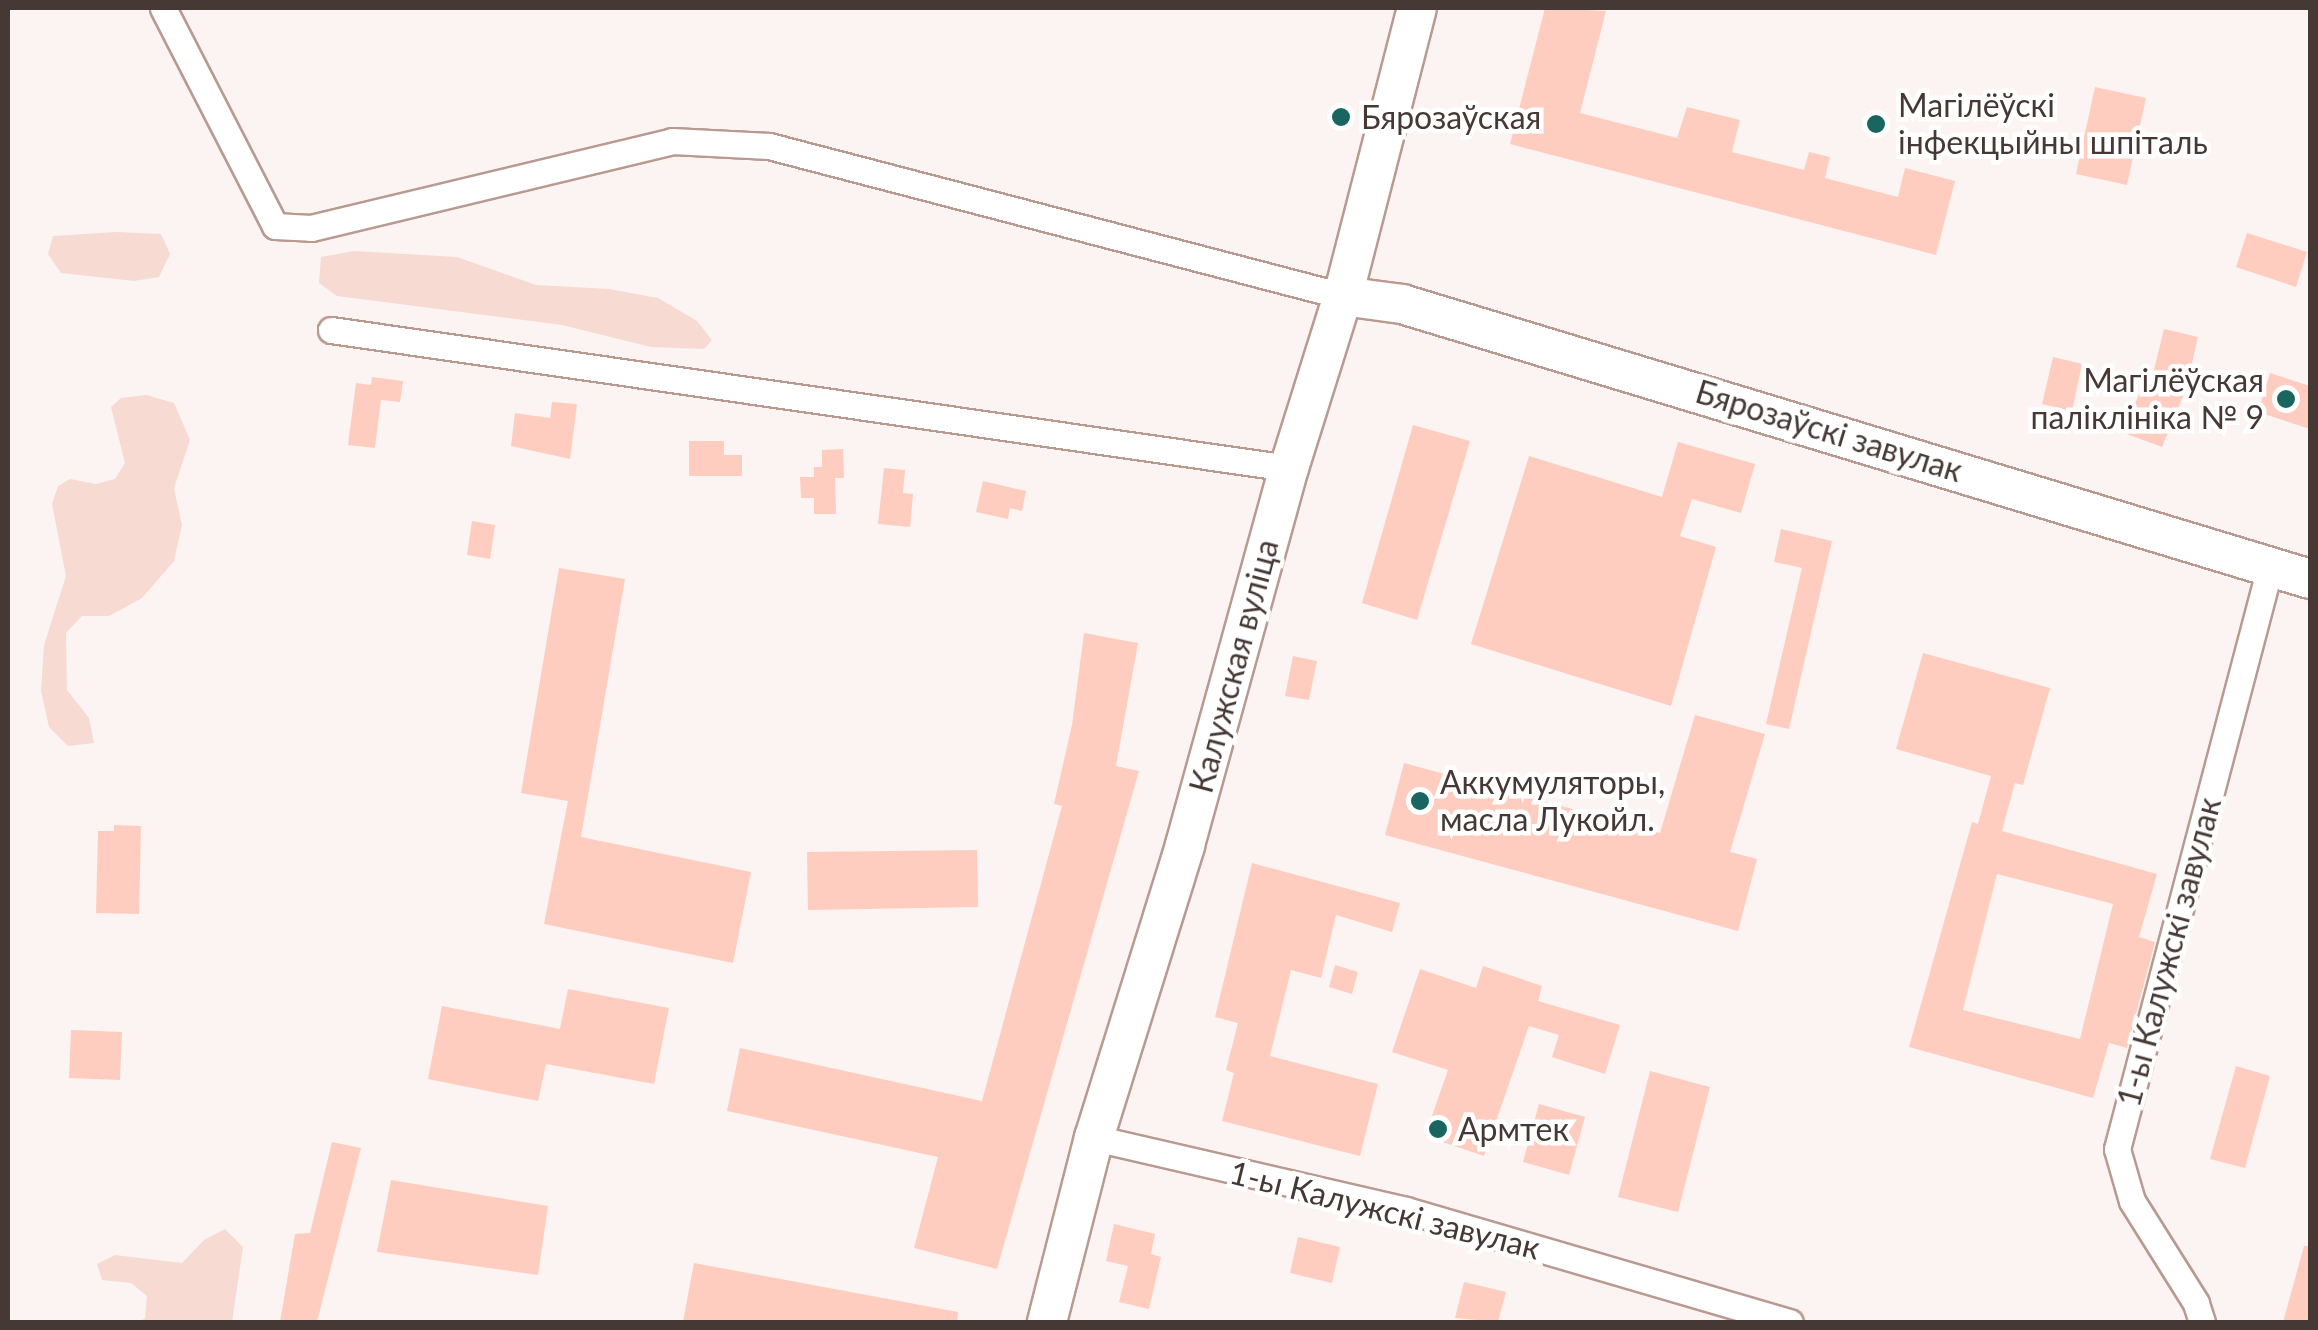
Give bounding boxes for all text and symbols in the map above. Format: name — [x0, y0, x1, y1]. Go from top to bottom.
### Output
place label: Магілёўскі інфекцыйны шпіталь — [1898, 87, 2208, 162]
place label: Бярозаўская — [1361, 98, 1541, 136]
marker: Бярозаўская — [1330, 106, 1352, 128]
marker: Магілёўскі інфекцыйны шпіталь — [1863, 111, 1889, 137]
place label: Магілёўская паліклініка № 9 — [2031, 362, 2264, 437]
street label: Бярозаўскі завулак — [1691, 372, 1967, 490]
marker: Магілёўская паліклініка № 9 — [2273, 386, 2299, 412]
street label: Калужская вуліца — [1182, 535, 1286, 797]
place label: Аккумуляторы, масла Лукойл. — [1440, 764, 1665, 839]
marker: Аккумуляторы, масла Лукойл. — [1409, 790, 1431, 812]
street label: 1-ы Калужскі завулак — [2109, 793, 2229, 1111]
place label: Армтек — [1458, 1110, 1569, 1148]
marker: Армтек — [1427, 1118, 1449, 1140]
street label: 1-ы Калужскі завулак — [1226, 1153, 1544, 1267]

